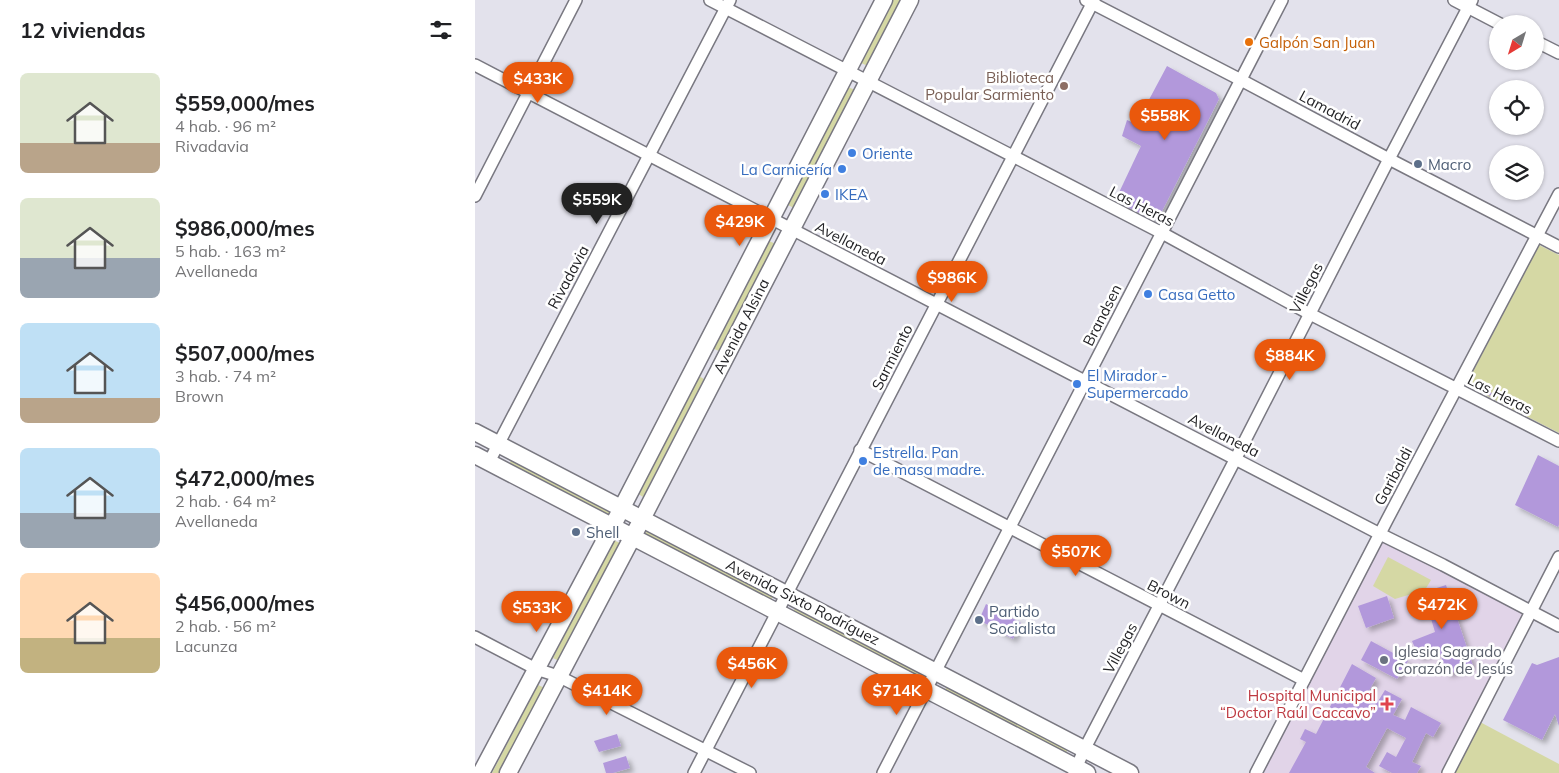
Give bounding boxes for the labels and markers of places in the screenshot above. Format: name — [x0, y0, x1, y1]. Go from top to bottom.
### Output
place label: Galpón San Juan — [1259, 33, 1375, 52]
marker: Galpón San Juan — [1243, 36, 1255, 48]
pin: $433K — [503, 62, 573, 104]
place label: Biblioteca Popular Sarmiento — [925, 68, 1054, 104]
marker: Biblioteca Popular Sarmiento — [1058, 80, 1070, 92]
pin: $558K — [1130, 98, 1200, 141]
place label: Oriente — [862, 144, 913, 163]
marker: Oriente — [846, 147, 858, 159]
place label: Macro — [1428, 155, 1471, 174]
marker: Macro — [1412, 158, 1424, 170]
place label: La Carnicería — [741, 160, 832, 179]
marker: La Carnicería — [836, 163, 848, 175]
pin: $559K — [562, 182, 632, 225]
place label: IKEA — [835, 185, 868, 204]
marker: IKEA — [819, 188, 831, 200]
pin: $429K — [705, 204, 775, 247]
pin: $986K — [917, 260, 987, 303]
place label: Casa Getto — [1158, 285, 1235, 304]
marker: Casa Getto — [1142, 288, 1154, 300]
pin: $884K — [1255, 338, 1325, 381]
place label: El Mirador - Supermercado — [1087, 366, 1188, 402]
marker: El Mirador - Supermercado — [1071, 378, 1083, 390]
place label: Estrella. Pan de masa madre. — [873, 443, 985, 479]
marker: Estrella. Pan de masa madre. — [857, 455, 869, 467]
place label: Shell — [586, 523, 619, 542]
marker: Shell — [570, 526, 582, 538]
pin: $507K — [1041, 534, 1111, 577]
pin: $472K — [1407, 588, 1477, 630]
pin: $533K — [502, 590, 572, 633]
place label: Partido Socialista — [989, 602, 1056, 638]
marker: Partido Socialista — [973, 614, 985, 626]
place label: Iglesia Sagrado Corazón de Jesús — [1394, 642, 1513, 678]
pin: $456K — [717, 646, 787, 689]
marker: Iglesia Sagrado Corazón de Jesús — [1378, 654, 1390, 666]
pin: $414K — [572, 674, 642, 716]
pin: $714K — [862, 674, 932, 716]
place label: Hospital Municipal “Doctor Raúl Caccavo” — [1220, 686, 1376, 722]
marker: Hospital Municipal “Doctor Raúl Caccavo” — [1380, 697, 1394, 711]

